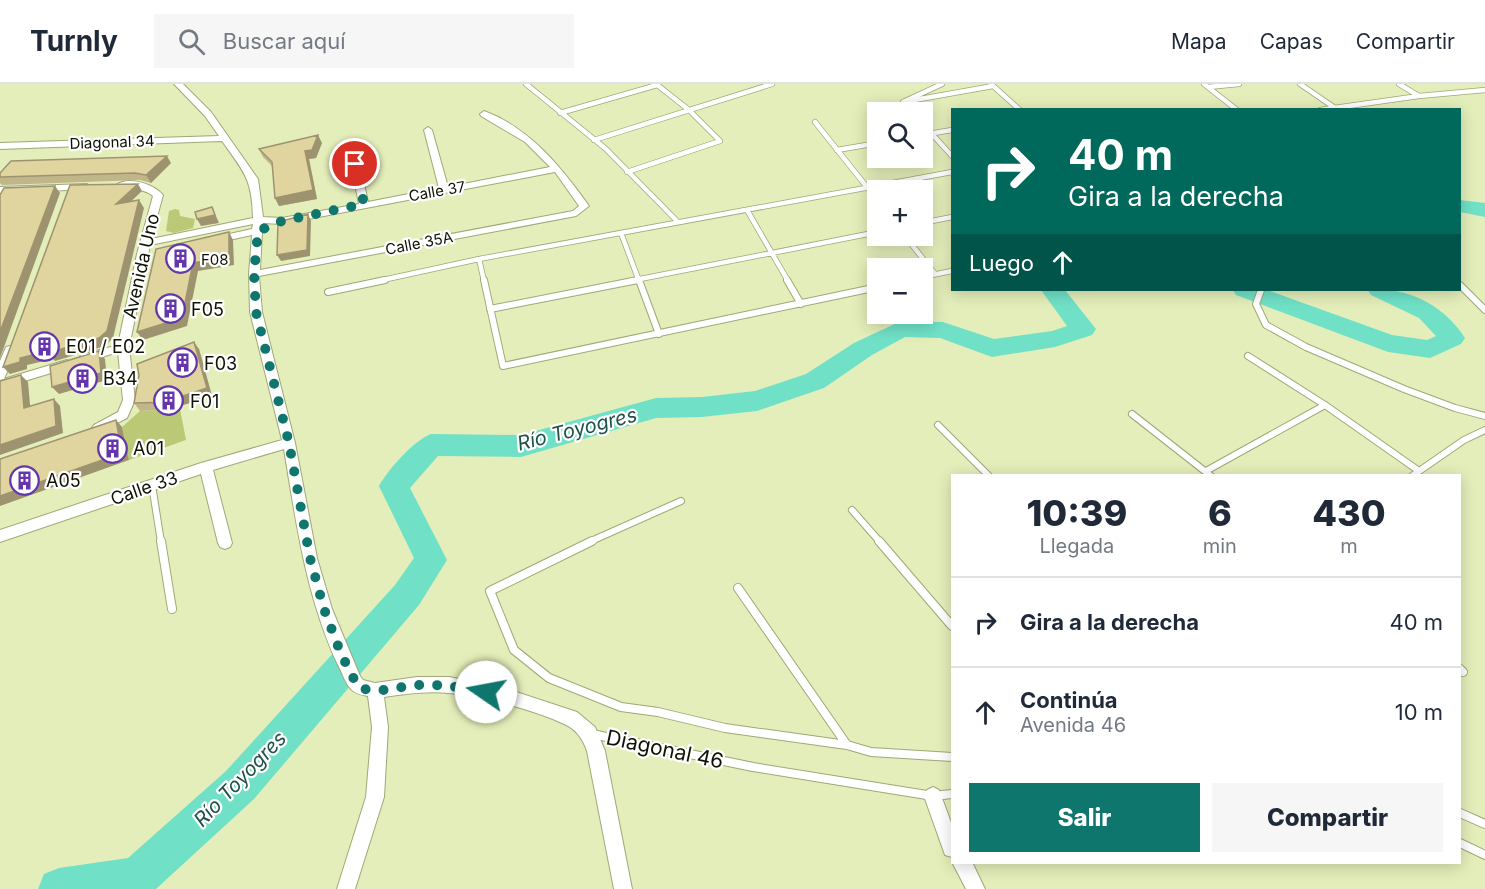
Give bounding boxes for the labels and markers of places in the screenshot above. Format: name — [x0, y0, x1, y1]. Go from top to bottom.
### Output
pin — [329, 138, 380, 189]
building icon: F08 — [164, 243, 196, 275]
place label: F08 — [201, 250, 229, 269]
building icon: F05 — [154, 293, 186, 325]
place label: F05 — [191, 299, 224, 320]
building icon: E01 / E02 — [29, 330, 61, 362]
place label: E01 / E02 — [66, 336, 145, 357]
building icon: F03 — [167, 347, 199, 379]
place label: F03 — [204, 353, 237, 374]
building icon: B34 — [66, 362, 98, 394]
place label: B34 — [103, 368, 138, 389]
building icon: F01 — [153, 385, 185, 417]
place label: F01 — [190, 391, 219, 412]
building icon: A01 — [96, 432, 128, 464]
place label: A01 — [133, 438, 164, 459]
building icon: A05 — [9, 464, 41, 496]
place label: A05 — [46, 470, 81, 491]

